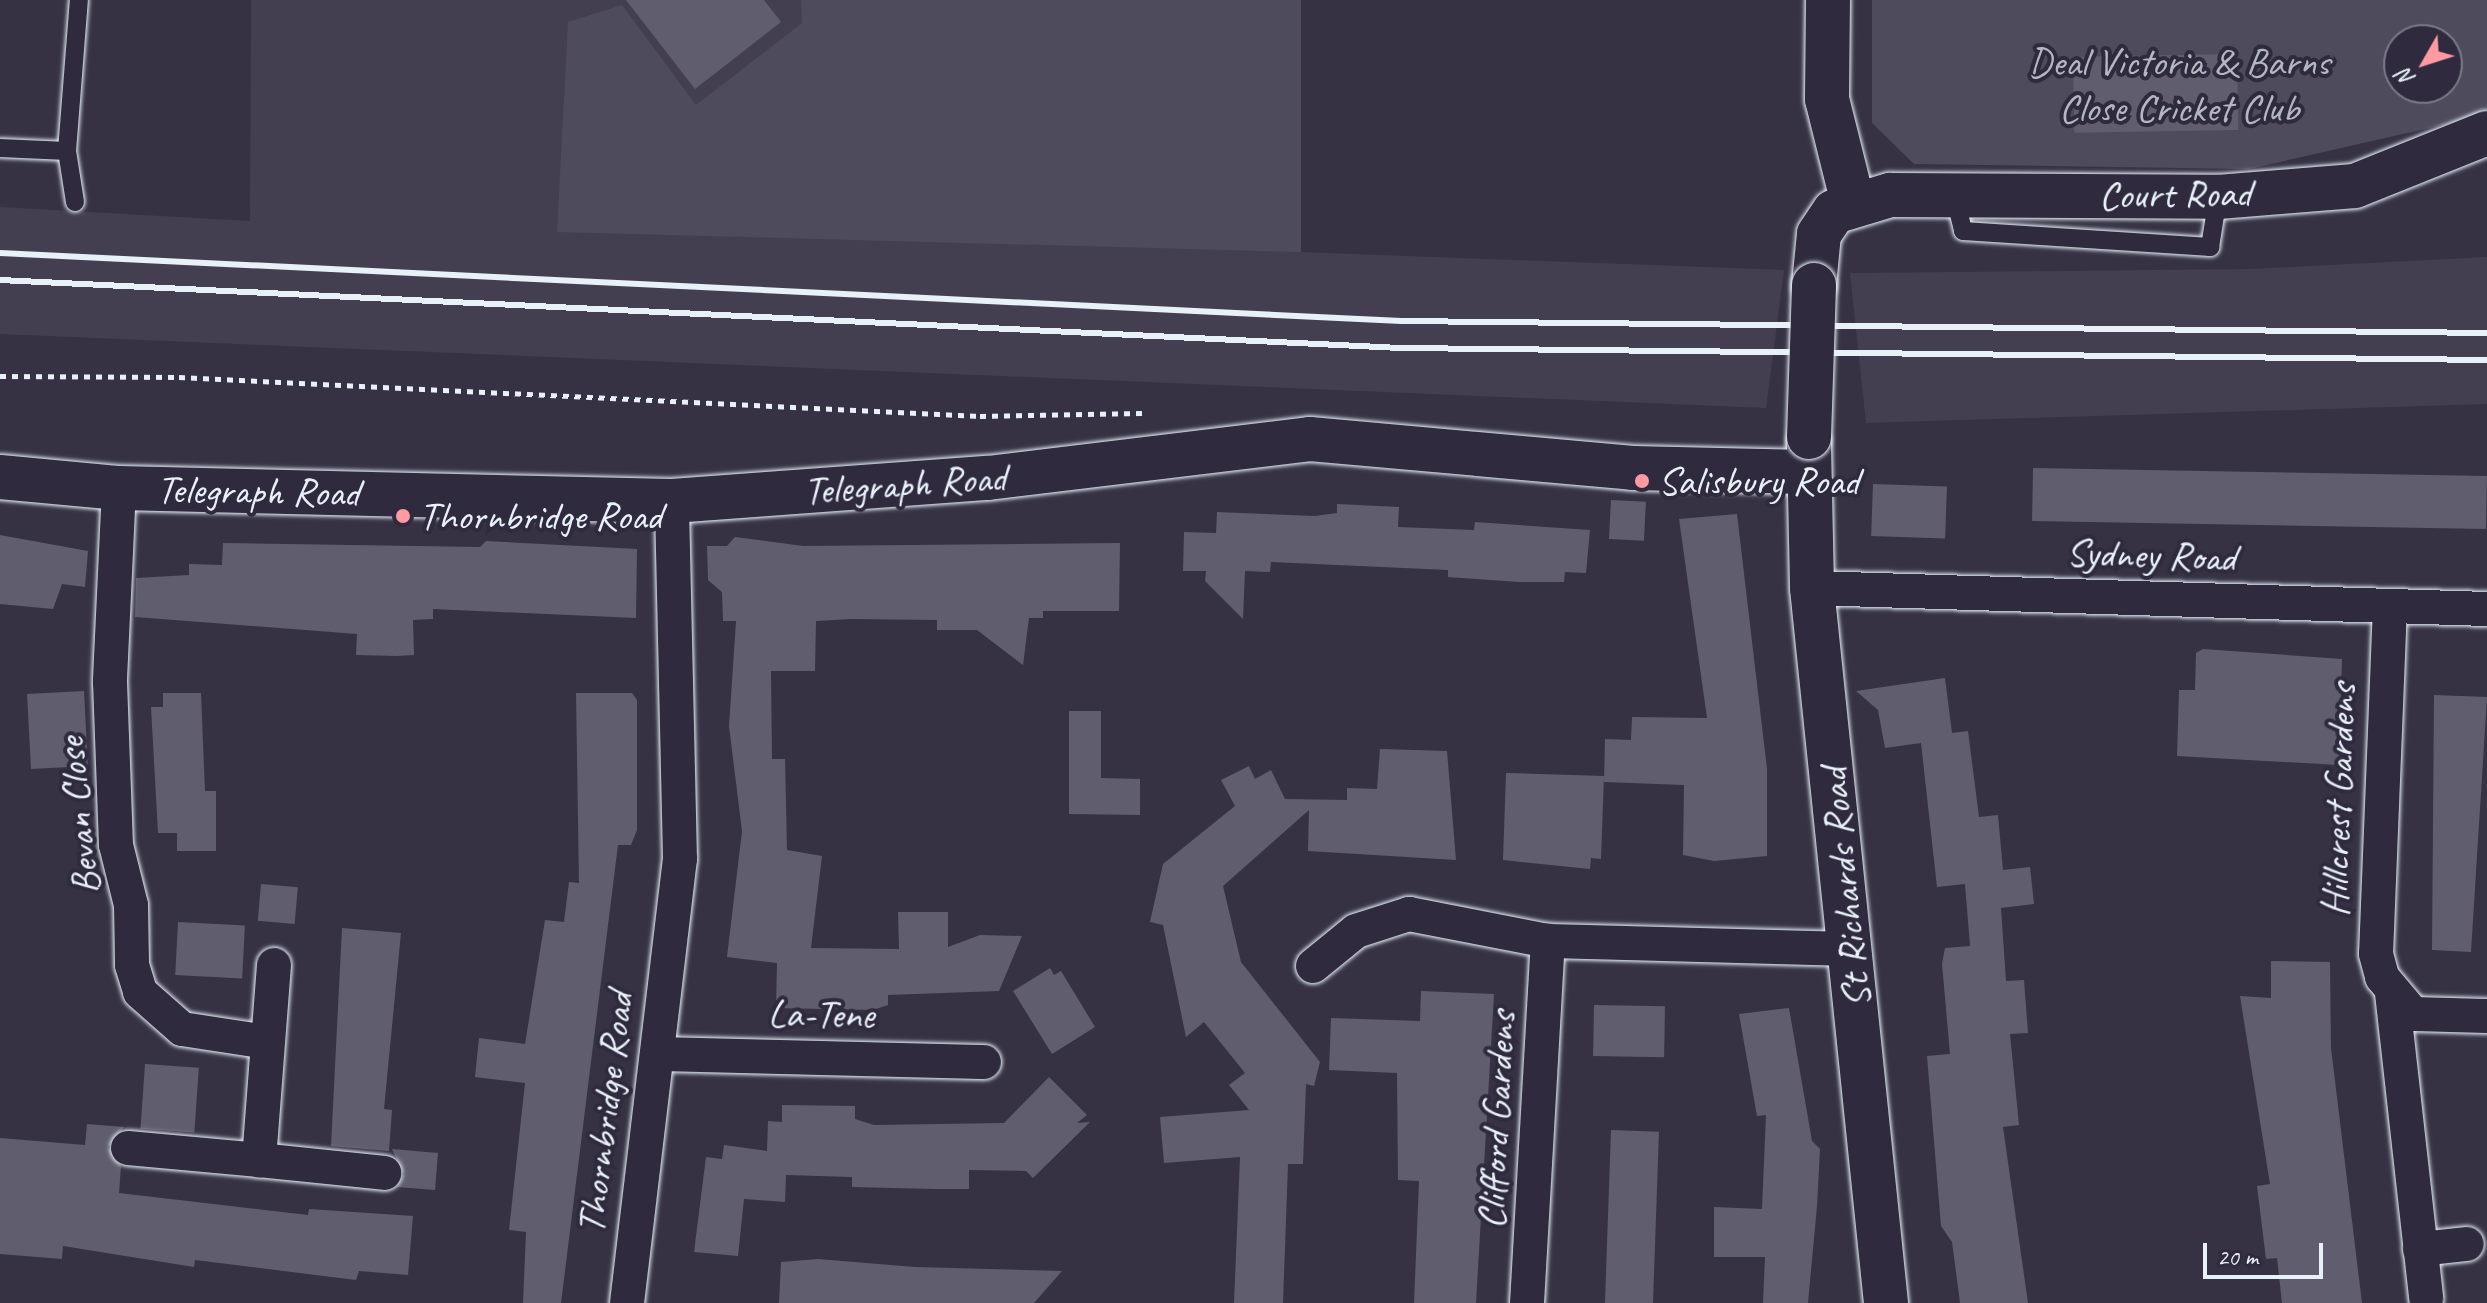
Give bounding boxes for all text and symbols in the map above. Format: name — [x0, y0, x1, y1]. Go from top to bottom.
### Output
north arrow — [2383, 24, 2463, 104]
park label: Deal Victoria & Barns Close Cricket Club — [2027, 38, 2331, 132]
text: N — [2391, 64, 2421, 92]
street label: Court Road — [2099, 169, 2251, 219]
street label: Telegraph Road — [802, 453, 1008, 515]
place label: Salisbury Road — [1658, 457, 1859, 505]
street label: Telegraph Road — [156, 465, 360, 517]
marker: Salisbury Road — [1633, 472, 1651, 490]
place label: Thornbridge Road — [419, 492, 662, 540]
marker: Thornbridge Road — [394, 507, 412, 525]
street label: Sydney Road — [2065, 528, 2237, 582]
street label: Hillcrest Gardens — [2310, 682, 2366, 918]
street label: Bevan Close — [46, 735, 110, 897]
street label: St Richards Road — [1809, 766, 1881, 1010]
street label: Thornbridge Road — [566, 989, 644, 1237]
street label: La-Tene — [767, 989, 875, 1039]
street label: Clifford Gardens — [1466, 1009, 1526, 1231]
scale bar — [2207, 1227, 2327, 1277]
text: 20 m — [2217, 1242, 2258, 1272]

